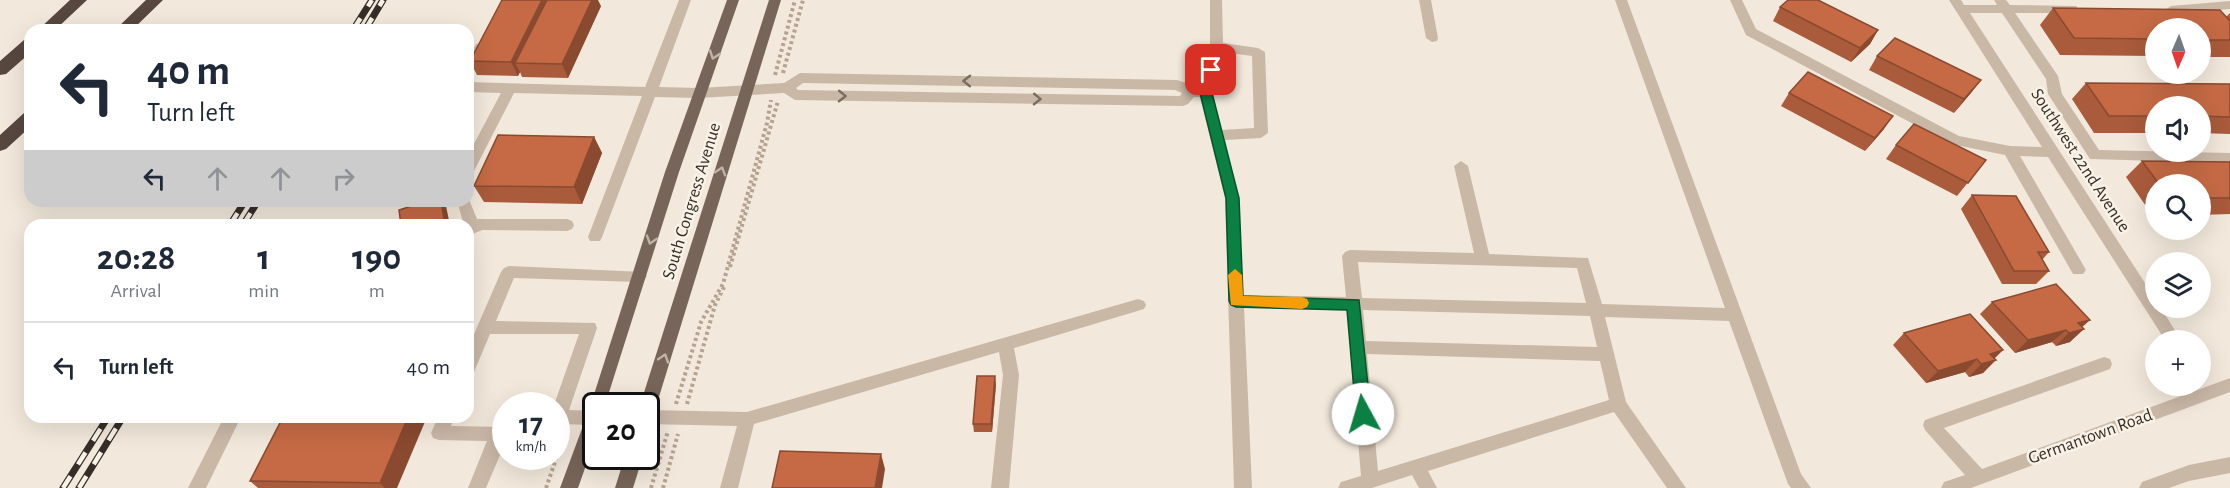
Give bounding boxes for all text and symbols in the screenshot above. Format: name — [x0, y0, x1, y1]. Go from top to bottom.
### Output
north arrow — [2145, 18, 2211, 84]
map controls — [2145, 18, 2211, 396]
pin — [1185, 44, 1236, 95]
icon: left — [48, 48, 126, 126]
one-way arrow — [708, 49, 721, 60]
text: 40 m — [147, 50, 230, 92]
icon: arrive — [1194, 53, 1227, 86]
one-way arrow — [962, 75, 971, 87]
street label: Southwest 22nd Avenue — [2027, 86, 2133, 235]
one-way arrow — [838, 90, 847, 102]
one-way arrow — [1033, 93, 1042, 105]
button: sound — [2145, 96, 2211, 162]
text: Turn left — [147, 99, 235, 126]
street label: South Congress Avenue — [660, 121, 724, 282]
icon: left — [138, 162, 171, 195]
icon: ahead — [201, 162, 234, 195]
icon: ahead — [264, 162, 297, 195]
icon: right — [327, 162, 360, 195]
one-way arrow — [714, 166, 726, 177]
button: search — [2145, 174, 2211, 240]
one-way arrow — [645, 234, 658, 245]
text: 20:28 — [97, 240, 175, 276]
text: 1 — [257, 240, 270, 276]
text: 190 — [352, 240, 401, 276]
button: layers — [2145, 252, 2211, 318]
text: Arrival — [110, 281, 162, 301]
text: min — [248, 281, 279, 301]
text: m — [369, 281, 385, 301]
button: + — [2145, 330, 2211, 396]
icon: left — [48, 351, 81, 384]
one-way arrow — [657, 353, 669, 364]
text: Turn left — [99, 356, 173, 378]
text: 40 m — [407, 356, 450, 378]
position arrow — [1331, 382, 1395, 446]
speed limit sign: 20 — [582, 392, 660, 470]
street label: Germantown Road — [2026, 406, 2155, 468]
text: 17 — [519, 409, 543, 439]
text: km/h — [516, 439, 546, 454]

